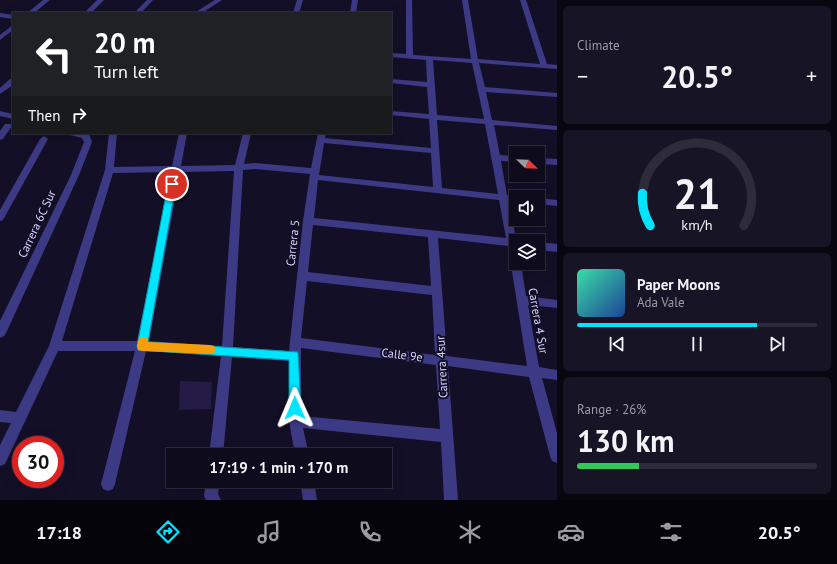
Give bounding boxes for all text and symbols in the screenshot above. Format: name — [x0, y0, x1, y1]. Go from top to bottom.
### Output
text: 20 m — [94, 24, 155, 61]
icon: left — [28, 28, 80, 80]
text: Climate — [577, 37, 620, 54]
text: 20.5° — [661, 57, 733, 96]
text: Turn left — [94, 60, 159, 83]
text: − — [577, 62, 588, 90]
text: + — [806, 62, 817, 90]
icon: right — [68, 104, 90, 126]
text: Then — [28, 106, 60, 125]
north arrow — [509, 146, 545, 182]
map controls — [509, 146, 545, 270]
pin — [155, 167, 189, 201]
text: 21 — [673, 167, 721, 220]
icon: arrive — [161, 173, 183, 195]
street label: Carrera 6C Sur — [14, 187, 59, 260]
button: sound — [509, 190, 545, 226]
text: km/h — [681, 215, 713, 234]
street label: Carrera 5 — [283, 219, 302, 267]
button: layers — [509, 234, 545, 270]
text: Paper Moons — [637, 275, 720, 294]
street label: Carrera 4 Sur — [525, 287, 552, 355]
text: Ada Vale — [637, 294, 685, 311]
icon: previous — [606, 333, 628, 355]
icon: pause — [686, 333, 708, 355]
icon: next — [766, 333, 788, 355]
street label: Carrera 4sur — [432, 336, 451, 398]
street label: Calle 9e — [381, 345, 424, 364]
position arrow — [274, 387, 316, 429]
text: Range · 26% — [577, 401, 646, 418]
text: 130 km — [577, 421, 675, 460]
speed limit sign: 30 — [12, 436, 64, 488]
text: 17:19 · 1 min · 170 m — [210, 458, 348, 477]
icon: directions — [154, 518, 182, 546]
icon: music — [255, 518, 283, 546]
icon: phone — [356, 518, 384, 546]
icon: climate — [456, 518, 484, 546]
icon: car — [557, 518, 585, 546]
icon: filters — [657, 518, 685, 546]
text: 17:18 — [36, 521, 82, 544]
text: 20.5° — [758, 521, 801, 544]

